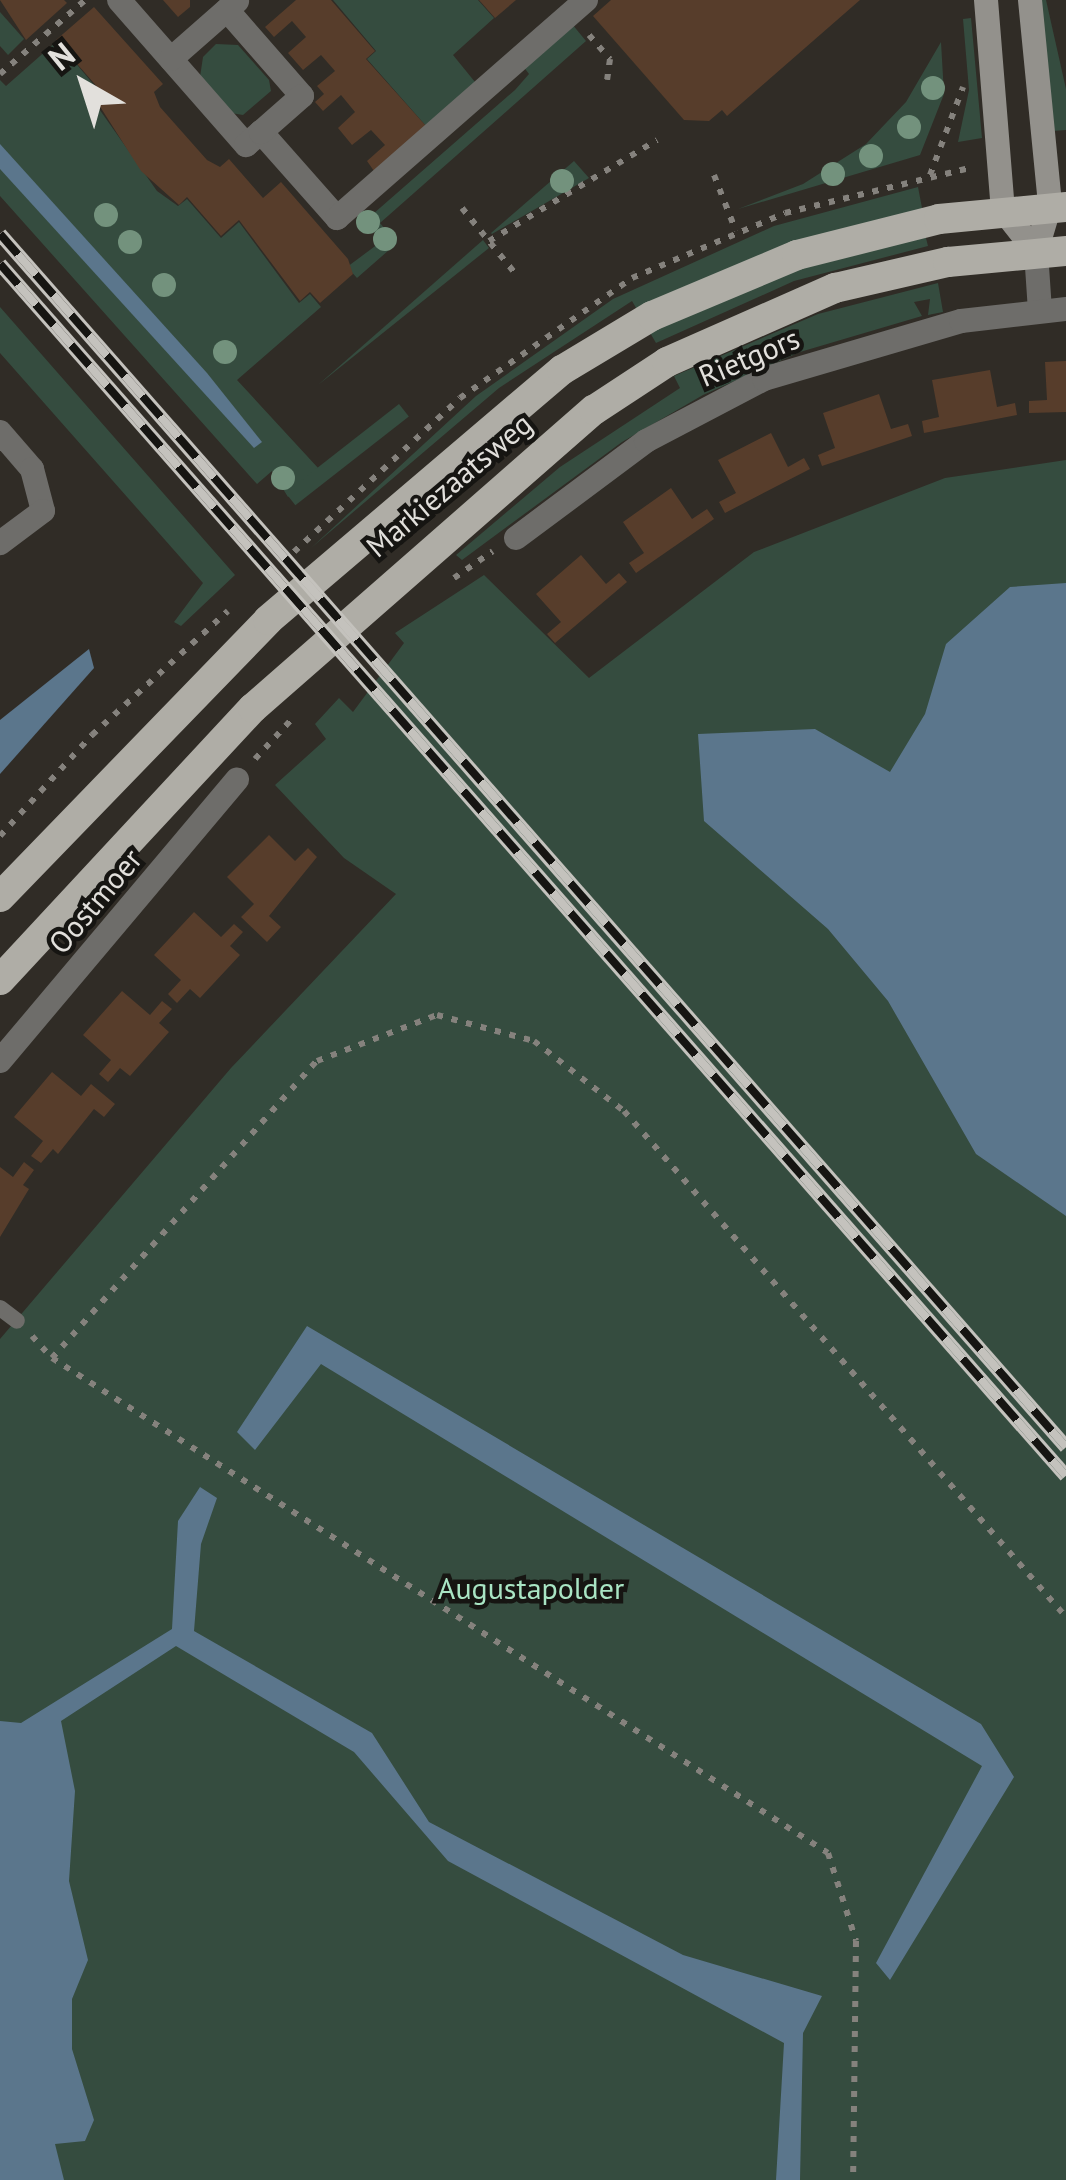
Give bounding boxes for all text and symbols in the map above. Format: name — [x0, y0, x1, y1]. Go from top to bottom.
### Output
north arrow — [24, 24, 144, 144]
text: N — [39, 32, 83, 79]
street label: Rietgors — [693, 320, 805, 394]
street label: Markiezaatsweg — [359, 405, 539, 565]
street label: Oostmoer — [41, 841, 149, 961]
park label: Augustapolder — [438, 1570, 624, 1606]

